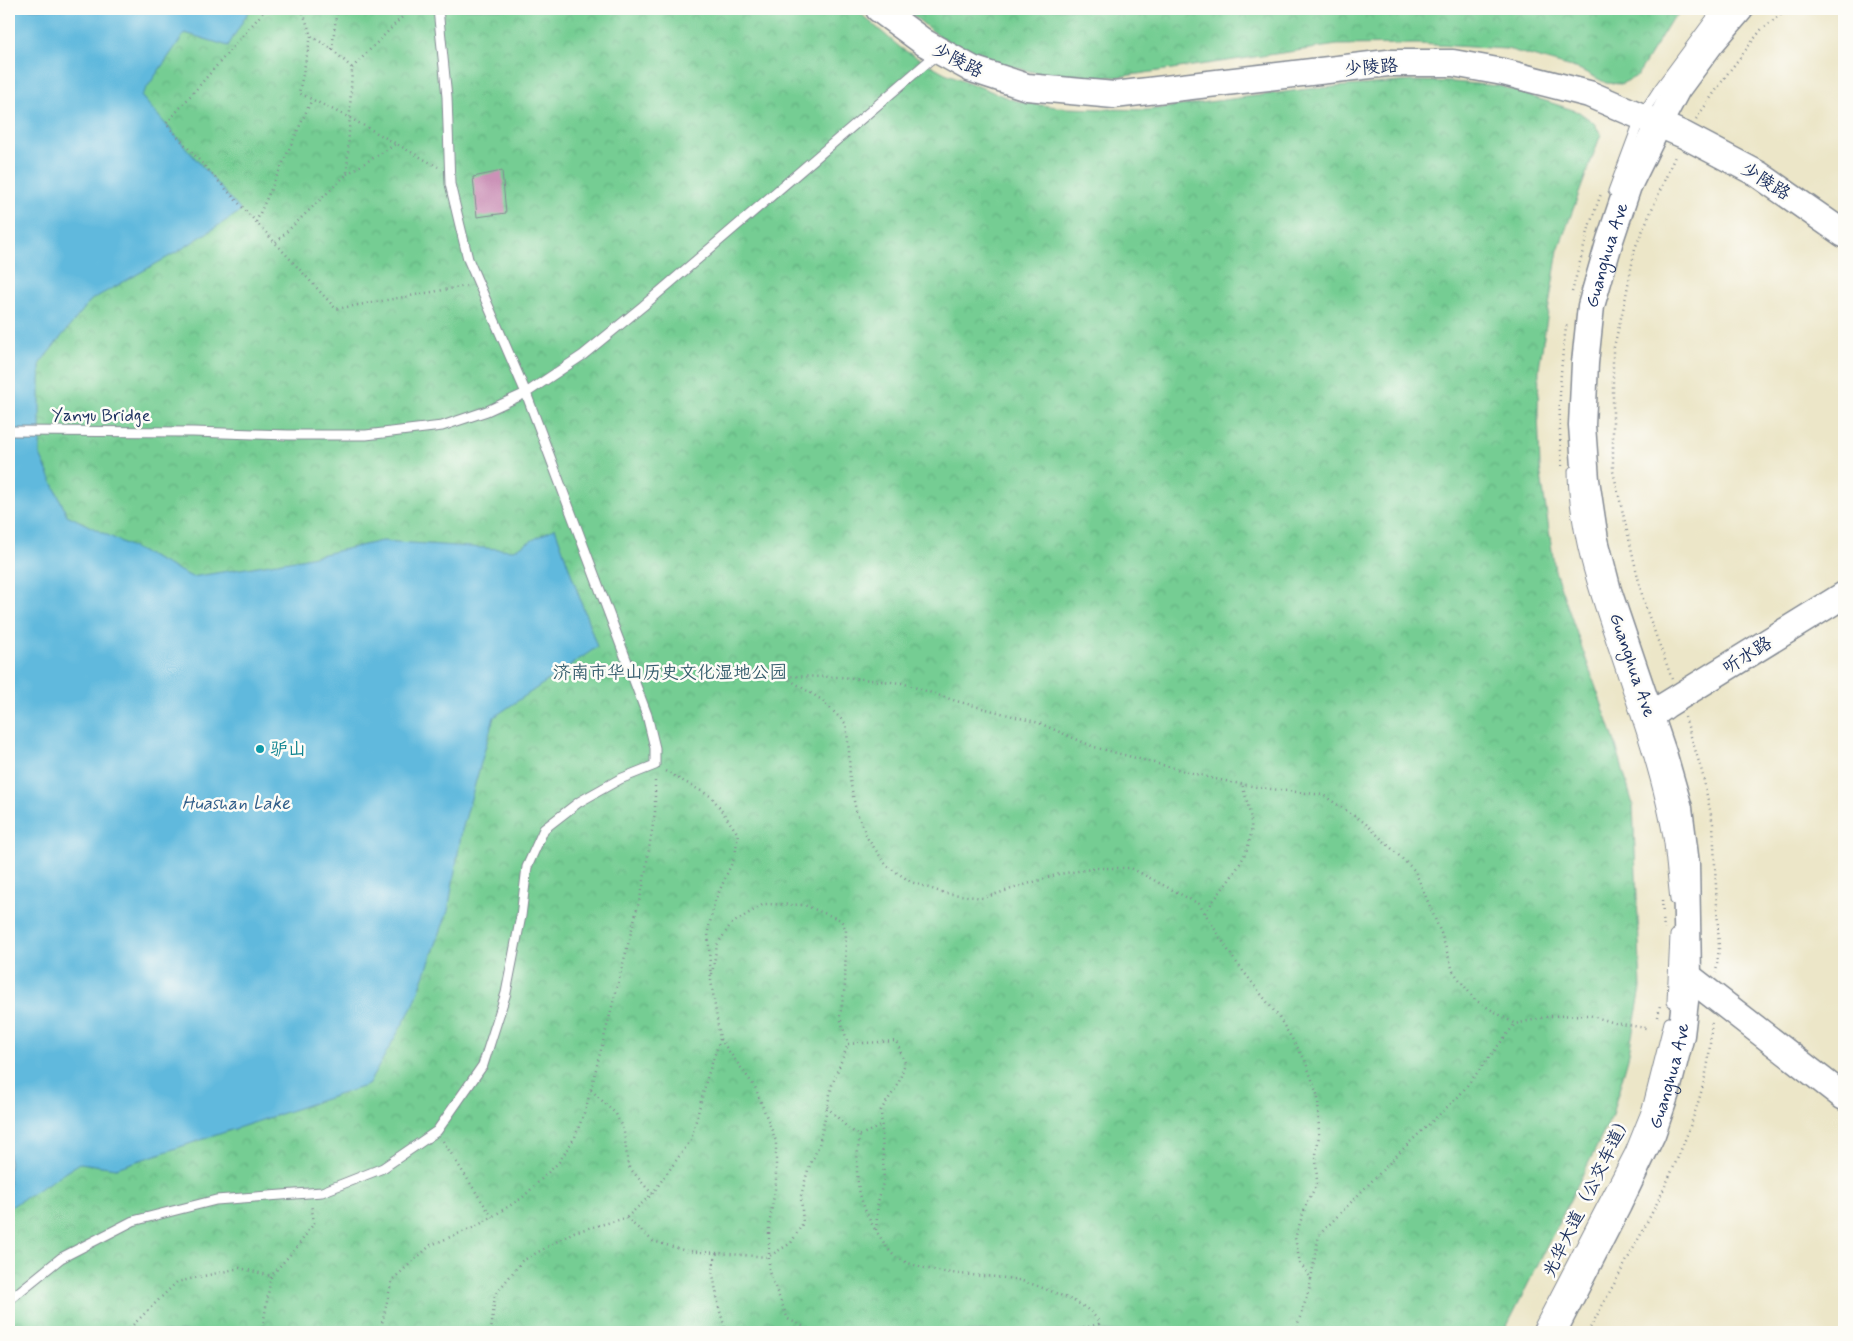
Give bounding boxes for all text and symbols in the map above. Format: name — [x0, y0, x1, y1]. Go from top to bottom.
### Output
street label: 少陵路 — [928, 38, 987, 84]
street label: 少陵路 — [1343, 54, 1399, 82]
street label: 少陵路 — [1736, 157, 1795, 206]
street label: Guanghua Ave — [1580, 199, 1635, 311]
street label: Yanyu Bridge — [51, 404, 151, 428]
street label: Guanghua Ave — [1602, 610, 1661, 721]
street label: 听水路 — [1718, 631, 1777, 680]
park label: 济南市华山历史文化湿地公园 — [553, 661, 787, 685]
place label: 驴山 — [270, 738, 306, 762]
marker: 驴山 — [254, 743, 266, 755]
water label: Huashan Lake — [182, 791, 291, 816]
street label: Guanghua Ave — [1644, 1022, 1695, 1132]
street label: 光华大道（公交车道） — [1538, 1109, 1638, 1282]

